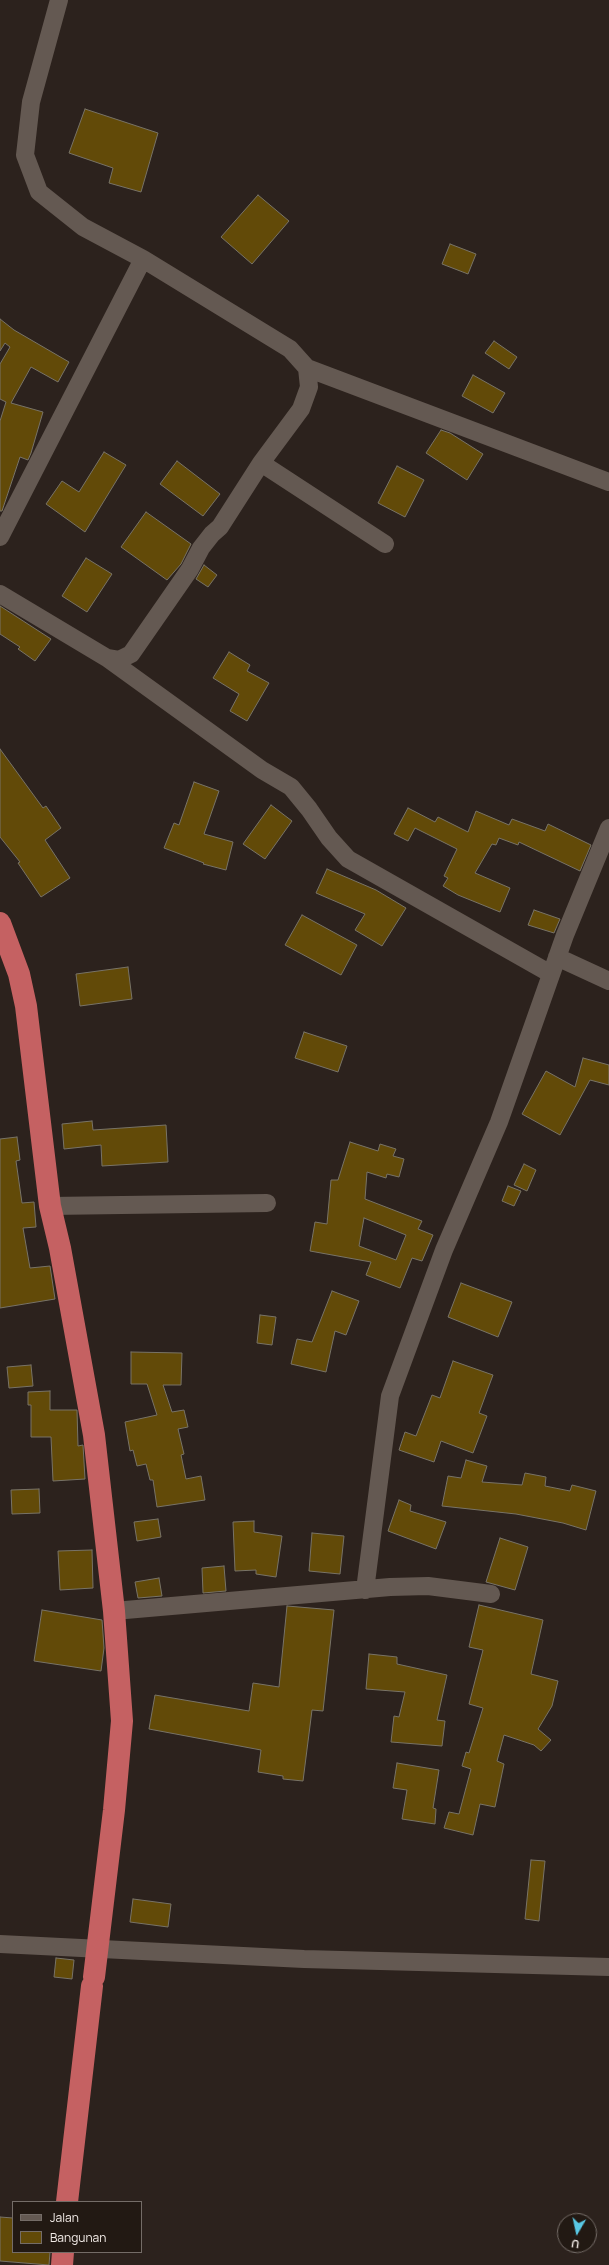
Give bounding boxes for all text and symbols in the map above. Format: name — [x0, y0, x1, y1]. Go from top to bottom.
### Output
legend — [12, 2201, 142, 2253]
text: Jalan — [50, 2209, 79, 2226]
north arrow — [557, 2213, 597, 2253]
text: Bangunan — [50, 2229, 106, 2246]
text: U — [570, 2236, 580, 2252]

